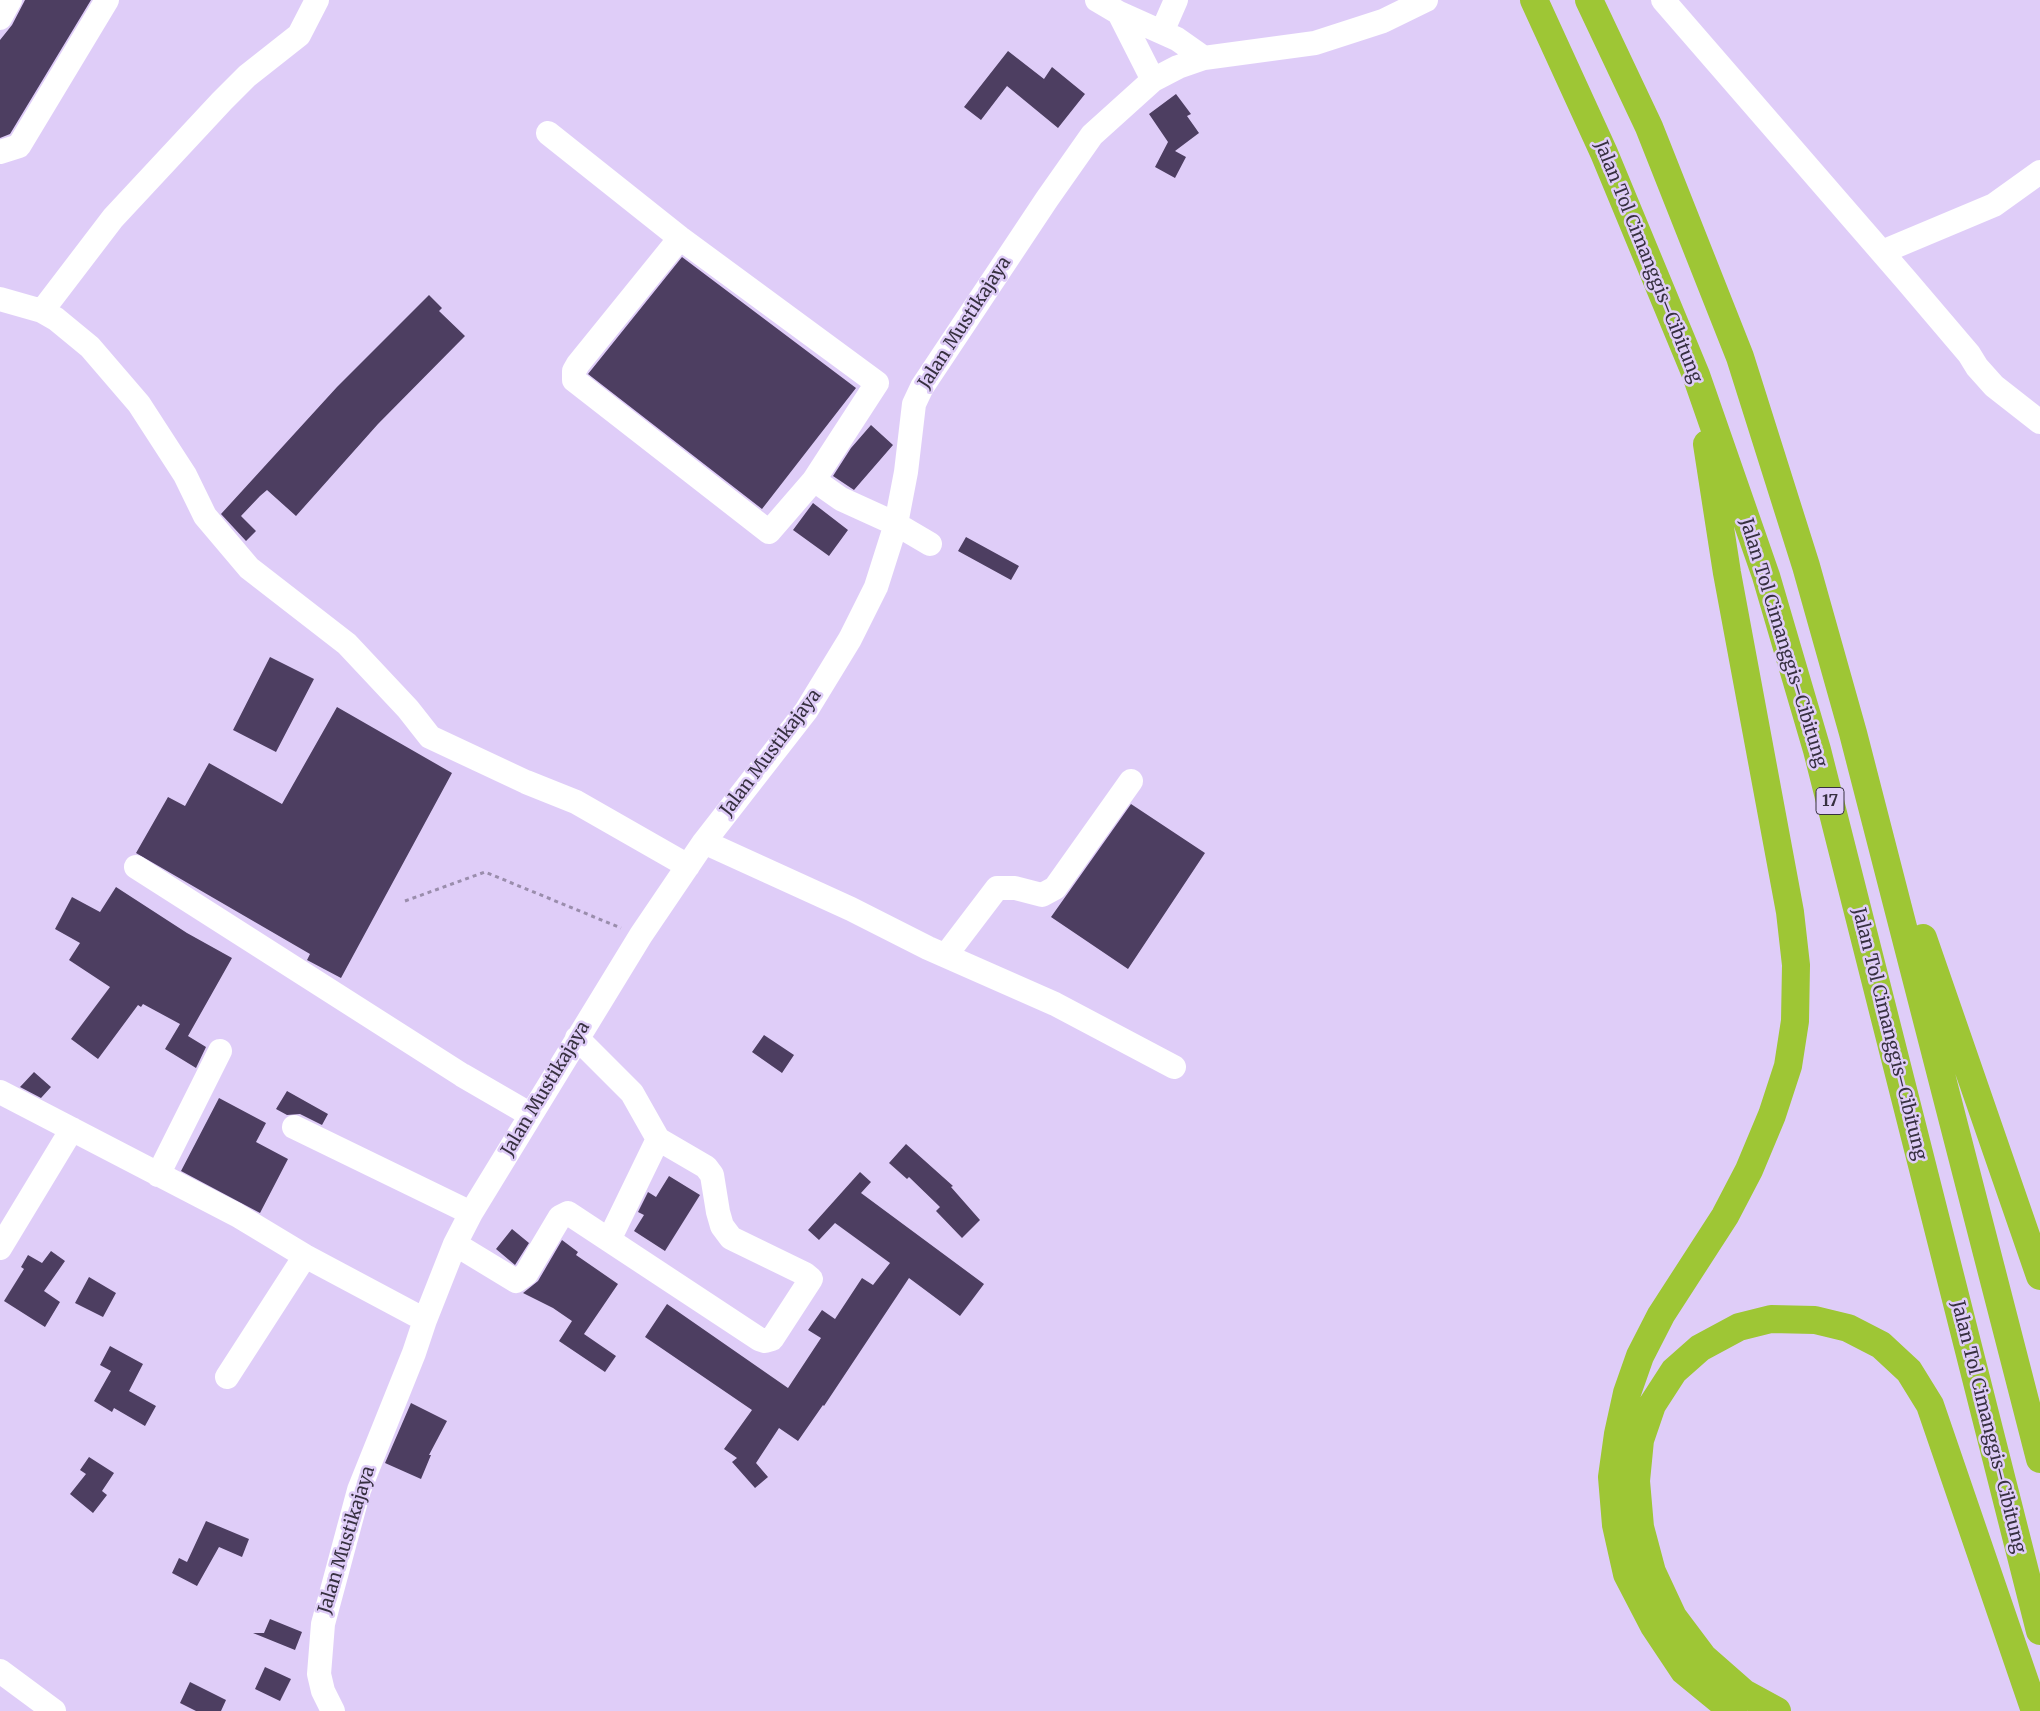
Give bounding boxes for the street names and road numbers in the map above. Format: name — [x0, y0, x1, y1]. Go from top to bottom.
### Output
street label: Jalan Tol Cimanggis–Cibitung — [1589, 138, 1707, 386]
street label: Jalan Mustikajaya — [914, 253, 1016, 393]
street label: Jalan Tol Cimanggis–Cibitung — [1735, 516, 1831, 770]
street label: Jalan Mustikajaya — [716, 685, 826, 821]
road number: 17 — [1816, 788, 1844, 814]
street label: Jalan Tol Cimanggis–Cibitung — [1847, 906, 1931, 1162]
street label: Jalan Mustikajaya — [497, 1018, 595, 1160]
street label: Jalan Tol Cimanggis–Cibitung — [1946, 1299, 2030, 1555]
street label: Jalan Mustikajaya — [314, 1464, 380, 1616]

